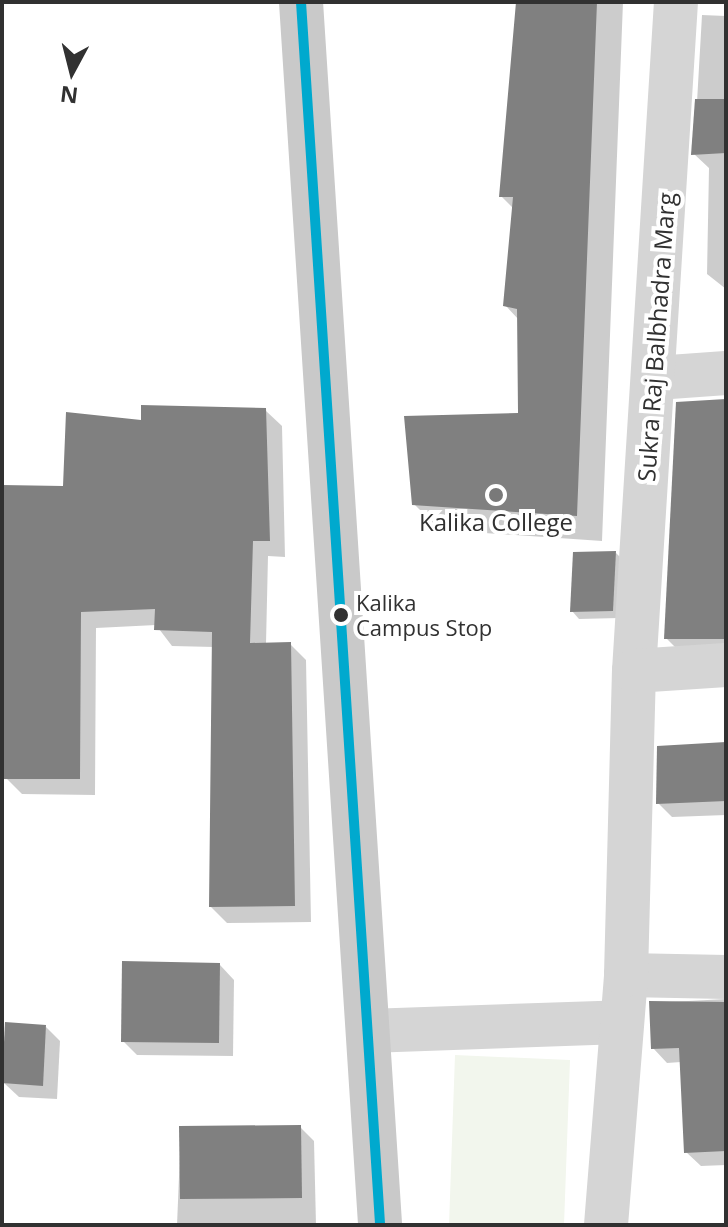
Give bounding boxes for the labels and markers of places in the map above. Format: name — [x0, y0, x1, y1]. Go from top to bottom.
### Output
marker: Kalika College — [487, 486, 505, 504]
place label: Kalika College — [419, 508, 573, 536]
place label: Kalika Campus Stop — [356, 589, 492, 640]
marker: Kalika Campus Stop — [333, 607, 349, 623]

